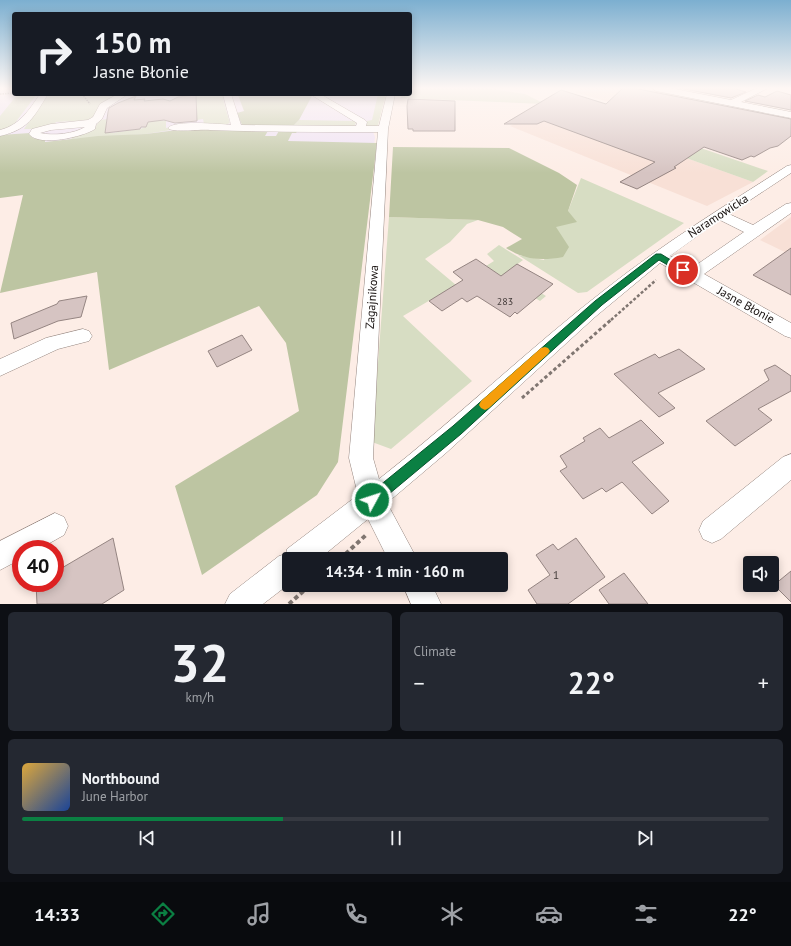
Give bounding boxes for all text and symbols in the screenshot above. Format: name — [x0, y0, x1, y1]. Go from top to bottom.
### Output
text: 150 m — [94, 24, 171, 61]
icon: right — [28, 28, 80, 80]
text: Jasne Błonie — [94, 60, 189, 83]
street label: Naramowicka — [685, 190, 751, 241]
pin — [666, 253, 700, 287]
icon: arrive — [672, 259, 694, 281]
street label: Zagajnikowa — [362, 264, 381, 330]
street label: Jasne Błonie — [714, 282, 778, 326]
house number: 283 — [497, 295, 513, 308]
position arrow — [351, 479, 393, 521]
speed limit sign: 40 — [12, 540, 64, 592]
map controls — [743, 556, 779, 592]
button: sound — [743, 556, 779, 592]
text: 14:34 · 1 min · 160 m — [326, 562, 464, 581]
house number: 1 — [553, 567, 559, 582]
text: 32 — [170, 629, 229, 696]
text: Climate — [414, 643, 456, 660]
text: 22° — [568, 663, 615, 702]
text: − — [414, 669, 425, 697]
text: + — [758, 669, 769, 697]
text: km/h — [186, 689, 214, 706]
text: Northbound — [82, 769, 159, 788]
text: June Harbor — [82, 788, 148, 805]
icon: previous — [136, 827, 158, 849]
icon: pause — [385, 827, 407, 849]
icon: next — [634, 827, 656, 849]
icon: directions — [149, 900, 177, 928]
icon: music — [245, 900, 273, 928]
icon: phone — [342, 900, 370, 928]
icon: climate — [438, 900, 466, 928]
icon: car — [535, 900, 563, 928]
icon: filters — [632, 900, 660, 928]
text: 14:33 — [34, 903, 80, 926]
text: 22° — [728, 903, 757, 926]

